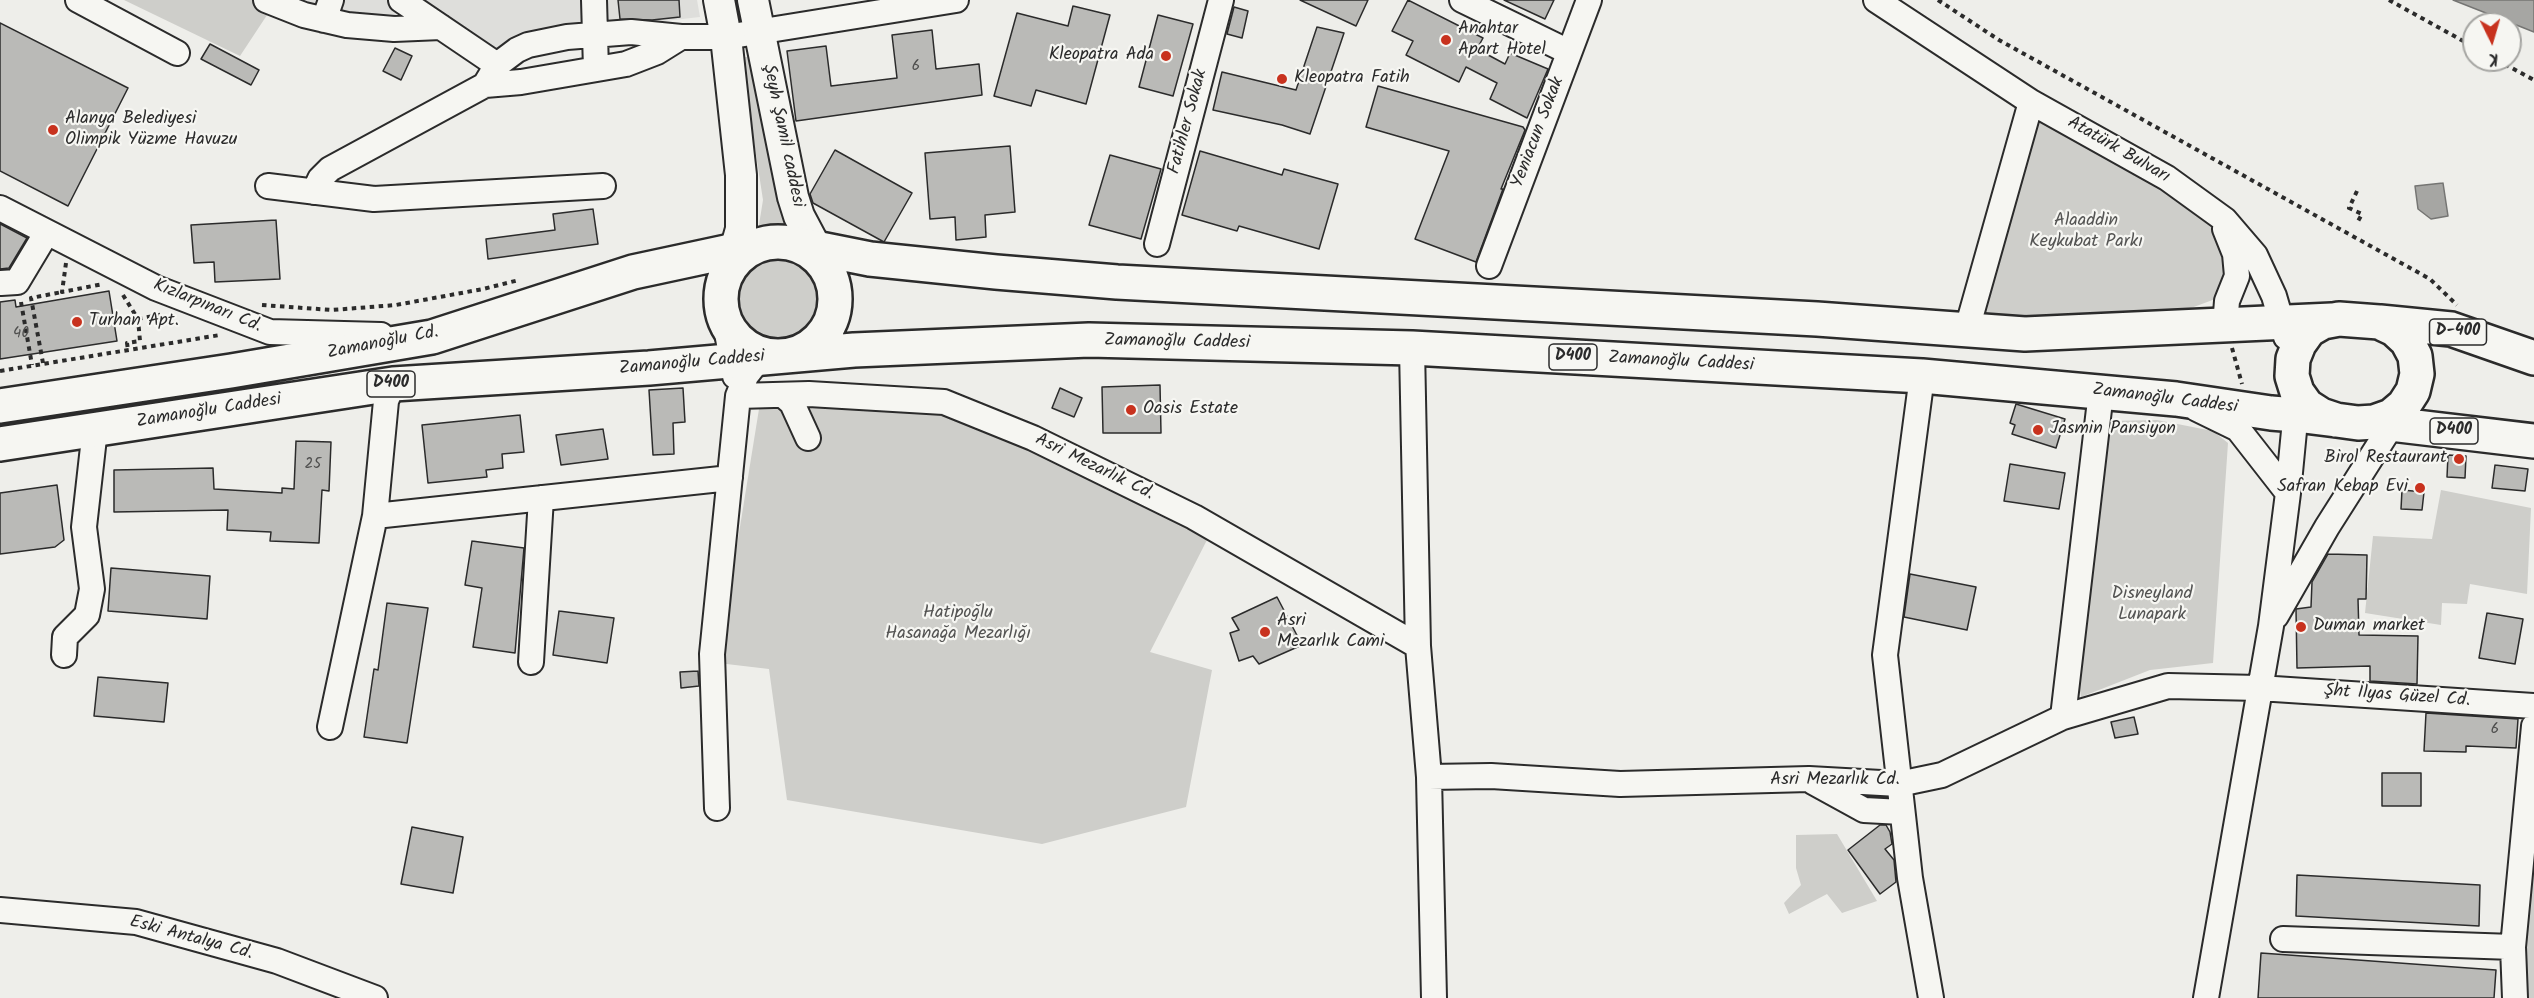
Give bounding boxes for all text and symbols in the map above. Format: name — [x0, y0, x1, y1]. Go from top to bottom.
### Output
north arrow — [2462, 12, 2522, 72]
place label: Anahtar Apart Hotel — [1458, 19, 1546, 62]
marker: Anahtar Apart Hotel — [1439, 33, 1453, 47]
place label: Kleopatra Ada — [1049, 45, 1154, 67]
text: K — [2488, 46, 2499, 71]
marker: Kleopatra Ada — [1159, 49, 1173, 63]
house number: 6 — [912, 58, 920, 76]
street label: Şeyh Şamil caddesi — [756, 62, 808, 210]
street label: Fatihler Sokak — [1165, 67, 1213, 177]
place label: Kleopatra Fatih — [1294, 68, 1410, 90]
marker: Kleopatra Fatih — [1275, 72, 1289, 86]
street label: Yeniacun Sokak — [1508, 74, 1570, 192]
place label: Alanya Belediyesi Olimpik Yüzme Havuzu — [65, 109, 237, 152]
street label: Atatürk Bulvarı — [2063, 113, 2173, 189]
marker: Alanya Belediyesi Olimpik Yüzme Havuzu — [46, 123, 60, 137]
park label: Alaaddin Keykubat Parkı — [2029, 211, 2143, 254]
street label: Kızlarpınarı Cd. — [150, 275, 264, 339]
place label: Turhan Apt. — [89, 311, 179, 333]
marker: Turhan Apt. — [70, 315, 84, 329]
road number: D-400 — [2430, 319, 2486, 345]
street label: Zamanoğlu Cd. — [326, 323, 440, 365]
house number: 40 — [13, 325, 29, 343]
street label: Zamanoğlu Caddesi — [1104, 331, 1250, 355]
road number: D400 — [1549, 344, 1597, 370]
street label: Zamanoğlu Caddesi — [618, 347, 766, 381]
street label: Zamanoğlu Caddesi — [1607, 348, 1755, 378]
road number: D400 — [367, 371, 415, 397]
street label: Zamanoğlu Caddesi — [2091, 380, 2239, 420]
street label: Zamanoğlu Caddesi — [135, 390, 283, 434]
place label: Oasis Estate — [1143, 399, 1238, 421]
marker: Oasis Estate — [1124, 403, 1138, 417]
road number: D400 — [2430, 418, 2478, 444]
place label: Jasmin Pansiyon — [2050, 419, 2176, 441]
marker: Jasmin Pansiyon — [2031, 423, 2045, 437]
street label: Asri Mezarlık Cd. — [1031, 430, 1157, 506]
place label: Birol Restaurant — [2324, 448, 2447, 470]
marker: Birol Restaurant — [2452, 452, 2466, 466]
house number: 25 — [305, 456, 321, 474]
place label: Safran Kebap Evi — [2277, 477, 2408, 499]
marker: Safran Kebap Evi — [2413, 481, 2427, 495]
park label: Disneyland Lunapark — [2111, 584, 2193, 626]
park label: Hatipoğlu Hasanağa Mezarlığı — [885, 603, 1031, 646]
place label: Asri Mezarlık Cami — [1277, 611, 1384, 654]
place label: Duman market — [2313, 616, 2425, 638]
marker: Duman market — [2294, 620, 2308, 634]
marker: Asri Mezarlık Cami — [1258, 625, 1272, 639]
street label: Şht İlyas Güzel Cd. — [2323, 681, 2471, 713]
house number: 6 — [2491, 721, 2499, 739]
street label: Asri Mezarlık Cd. — [1770, 770, 1900, 792]
street label: Eski Antalya Cd. — [127, 912, 255, 966]

